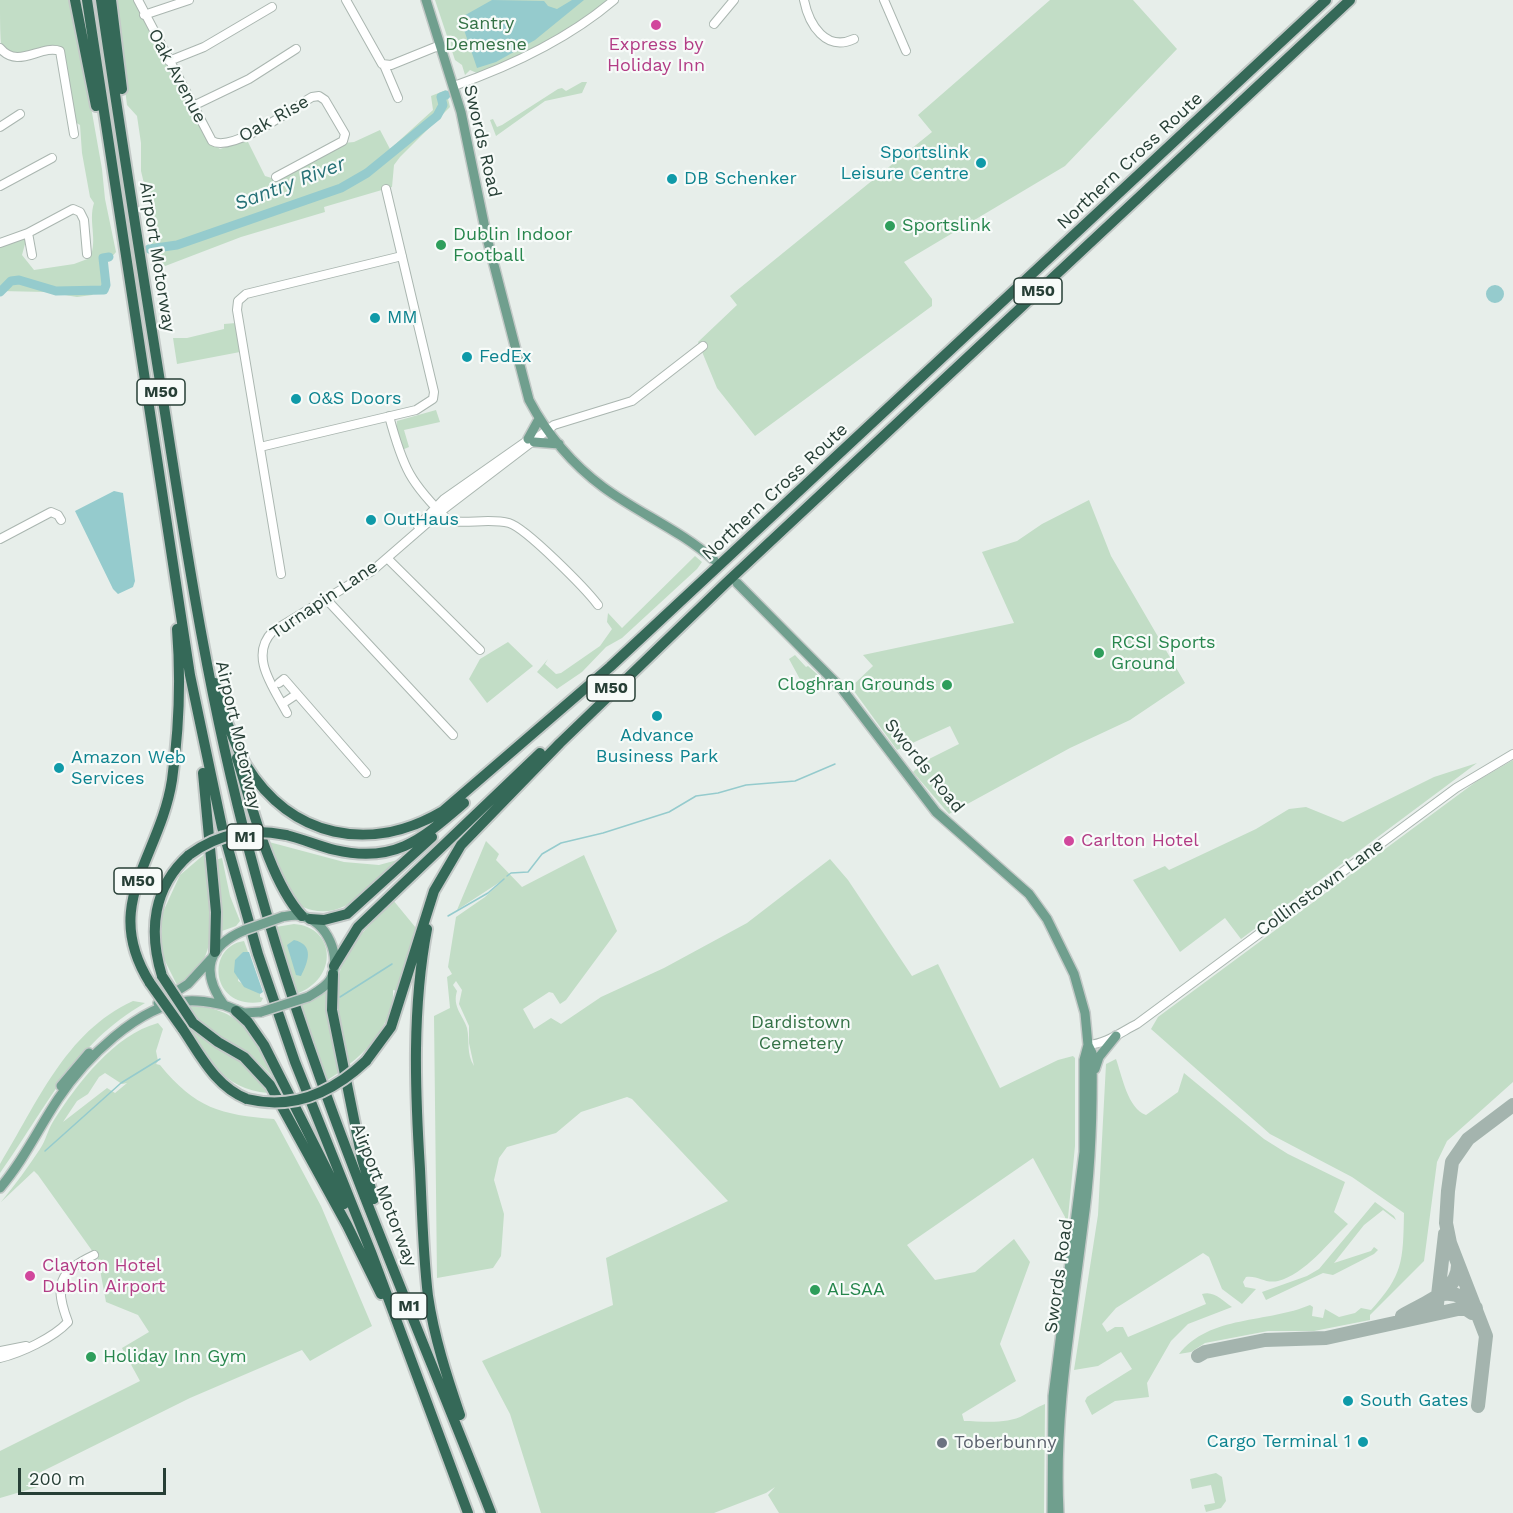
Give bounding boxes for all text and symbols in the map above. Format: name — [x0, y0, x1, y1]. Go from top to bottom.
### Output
park label: Santry Demesne — [445, 13, 527, 56]
marker: Express by Holiday Inn — [649, 18, 663, 32]
street label: Oak Avenue — [143, 25, 211, 127]
place label: Express by Holiday Inn — [607, 34, 705, 76]
street label: Swords Road — [459, 83, 505, 199]
street label: Northern Cross Route — [1053, 88, 1207, 234]
street label: Oak Rise — [235, 91, 313, 147]
place label: Sportslink Leisure Centre — [840, 142, 969, 184]
water label: Santry River — [231, 152, 349, 216]
marker: Sportslink Leisure Centre — [974, 156, 988, 170]
place label: DB Schenker — [684, 168, 797, 190]
marker: DB Schenker — [665, 172, 679, 186]
street label: Airport Motorway — [134, 180, 180, 334]
place label: Sportslink — [902, 215, 991, 237]
marker: Sportslink — [883, 219, 897, 233]
place label: Dublin Indoor Football — [453, 224, 573, 266]
marker: Dublin Indoor Football — [434, 238, 448, 252]
road number: M50 — [1014, 278, 1062, 304]
place label: MM — [387, 307, 418, 329]
marker: MM — [368, 311, 382, 325]
place label: FedEx — [479, 346, 532, 368]
marker: FedEx — [460, 350, 474, 364]
road number: M50 — [137, 379, 185, 405]
place label: O&S Doors — [308, 388, 401, 410]
marker: O&S Doors — [289, 392, 303, 406]
street label: Northern Cross Route — [698, 419, 852, 565]
place label: OutHaus — [383, 509, 459, 531]
marker: OutHaus — [364, 513, 378, 527]
street label: Turnapin Lane — [266, 556, 382, 644]
place label: RCSI Sports Ground — [1111, 632, 1216, 674]
marker: RCSI Sports Ground — [1092, 646, 1106, 660]
street label: Airport Motorway — [210, 659, 266, 811]
place label: Cloghran Grounds — [777, 674, 935, 696]
road number: M50 — [587, 675, 635, 701]
marker: Cloghran Grounds — [940, 678, 954, 692]
marker: Advance Business Park — [650, 709, 664, 723]
street label: Swords Road — [879, 715, 969, 817]
place label: Advance Business Park — [596, 725, 718, 768]
place label: Amazon Web Services — [71, 747, 186, 789]
marker: Amazon Web Services — [52, 761, 66, 775]
road number: M1 — [227, 824, 263, 850]
place label: Carlton Hotel — [1081, 830, 1199, 852]
marker: Carlton Hotel — [1062, 834, 1076, 848]
street label: Collinstown Lane — [1252, 834, 1388, 942]
road number: M50 — [114, 868, 162, 894]
park label: Dardistown Cemetery — [751, 1012, 851, 1054]
street label: Airport Motorway — [347, 1120, 421, 1270]
street label: Swords Road — [1040, 1218, 1078, 1334]
place label: Clayton Hotel Dublin Airport — [42, 1255, 165, 1298]
marker: Clayton Hotel Dublin Airport — [23, 1269, 37, 1283]
place label: ALSAA — [827, 1279, 885, 1301]
marker: ALSAA — [808, 1283, 822, 1297]
road number: M1 — [391, 1293, 427, 1319]
place label: Holiday Inn Gym — [103, 1346, 247, 1368]
marker: Holiday Inn Gym — [84, 1350, 98, 1364]
place label: South Gates — [1360, 1390, 1469, 1412]
marker: South Gates — [1341, 1394, 1355, 1408]
place label: Cargo Terminal 1 — [1206, 1431, 1351, 1453]
place label: Toberbunny — [954, 1432, 1056, 1454]
marker: Cargo Terminal 1 — [1356, 1435, 1370, 1449]
marker: Toberbunny — [935, 1436, 949, 1450]
scale bar — [21, 1456, 170, 1494]
text: 200 m — [29, 1468, 85, 1489]

